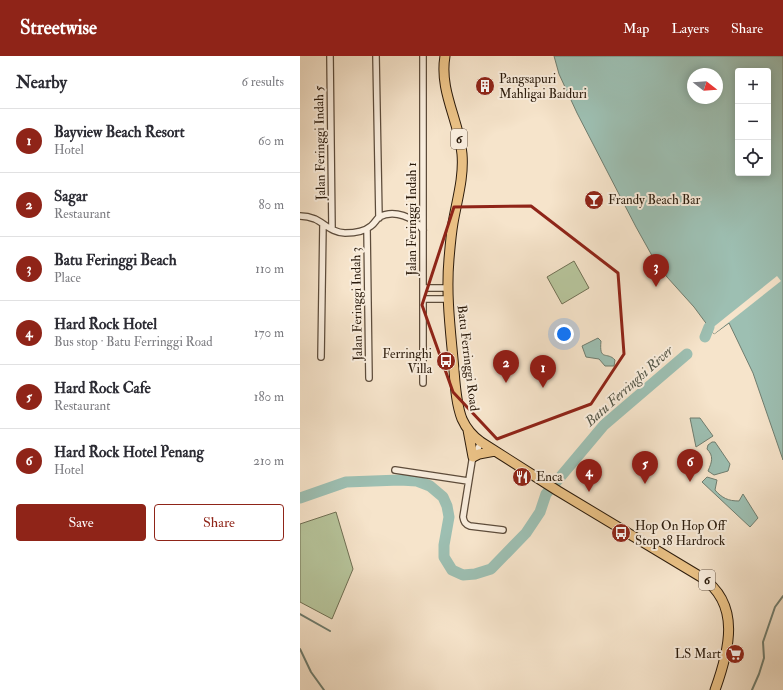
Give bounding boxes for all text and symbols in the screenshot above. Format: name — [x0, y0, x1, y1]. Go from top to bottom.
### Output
text: Streetwise — [20, 16, 97, 40]
text: Map — [623, 20, 649, 37]
text: Layers — [671, 20, 709, 37]
text: Share — [731, 20, 763, 37]
north arrow — [687, 68, 723, 104]
map controls — [735, 68, 771, 176]
button: + — [735, 68, 771, 104]
place label: Pangsapuri Mahligai Baiduri — [499, 71, 588, 102]
text: Nearby — [16, 72, 67, 93]
text: 6 results — [241, 74, 284, 90]
building icon: Pangsapuri Mahligai Baiduri — [474, 75, 496, 97]
street label: Jalan Feringgi Indah 5 — [311, 85, 329, 201]
button: − — [735, 104, 771, 140]
text: Bayview Beach Resort — [54, 123, 185, 142]
road number: 6 — [451, 129, 467, 149]
text: 1 — [27, 133, 31, 149]
text: 60 m — [258, 133, 284, 149]
button: locate — [735, 140, 771, 176]
text: Hotel — [54, 142, 84, 158]
street label: Jalan Feringgi Indah 1 — [404, 162, 420, 277]
text: Sagar — [54, 187, 88, 206]
bar icon: Frandy Beach Bar — [583, 189, 605, 211]
place label: Frandy Beach Bar — [608, 192, 700, 209]
text: 2 — [26, 197, 32, 213]
text: 80 m — [258, 197, 284, 213]
text: Restaurant — [54, 206, 110, 222]
street label: Jalan Feringgi Indah 3 — [348, 247, 366, 362]
text: Batu Feringgi Beach — [54, 251, 177, 270]
pin: 3 — [643, 254, 669, 287]
text: 3 — [27, 261, 32, 277]
text: 110 m — [255, 261, 284, 277]
text: Place — [54, 270, 81, 286]
street label: Batu Ferringgi Road — [454, 304, 483, 413]
text: Hard Rock Hotel — [54, 315, 157, 334]
your location — [554, 324, 574, 344]
text: 4 — [25, 325, 33, 341]
text: 170 m — [254, 325, 284, 341]
text: Bus stop · Batu Ferringgi Road — [54, 334, 213, 350]
water label: Batu Ferringhi River — [581, 342, 677, 431]
place label: Ferringhi Villa — [382, 346, 433, 377]
bus stop icon: Ferringhi Villa — [435, 350, 457, 372]
pin: 2 — [493, 350, 519, 383]
pin: 1 — [530, 355, 556, 388]
text: Hard Rock Cafe — [54, 379, 151, 398]
text: 5 — [26, 389, 32, 405]
text: 180 m — [254, 389, 284, 405]
text: Restaurant — [54, 398, 110, 414]
text: Hard Rock Hotel Penang — [54, 443, 204, 462]
pin: 6 — [677, 449, 703, 482]
pin: 5 — [632, 451, 658, 484]
text: 6 — [26, 453, 32, 469]
text: 210 m — [253, 453, 284, 469]
pin: 4 — [576, 459, 602, 492]
text: Hotel — [54, 462, 84, 478]
restaurant icon: Enca — [511, 466, 533, 488]
place label: Enca — [536, 469, 563, 485]
button: Save — [16, 504, 146, 541]
button: Share — [154, 504, 284, 541]
place label: Hop On Hop Off Stop 18 Hardrock — [635, 518, 728, 550]
bus stop icon: Hop On Hop Off Stop 18 Hardrock — [610, 522, 632, 544]
road number: 6 — [699, 570, 715, 590]
supermarket icon: LS Mart — [724, 643, 746, 665]
place label: LS Mart — [675, 646, 721, 662]

